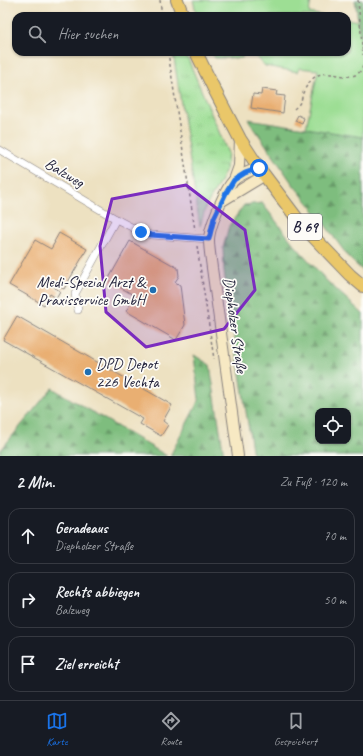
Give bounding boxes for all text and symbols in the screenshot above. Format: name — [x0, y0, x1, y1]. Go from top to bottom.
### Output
search box — [12, 12, 351, 56]
icon: search — [26, 23, 48, 45]
text: Hier suchen — [58, 25, 118, 44]
street label: Balzweg — [41, 153, 89, 193]
route start — [250, 159, 268, 177]
road number: B 69 — [288, 214, 322, 240]
route end — [132, 223, 150, 241]
place label: Medi-Spezial Arzt & Praxisservice GmbH — [37, 272, 148, 310]
street label: Diepholzer Straße — [218, 276, 252, 376]
marker: Medi-Spezial Arzt & Praxisservice GmbH — [148, 285, 158, 295]
place label: DPD Depot 226 Vechta — [96, 354, 160, 392]
marker: DPD Depot 226 Vechta — [83, 367, 93, 377]
map controls — [315, 408, 351, 444]
button: locate — [315, 408, 351, 444]
text: 2 Min. — [16, 472, 55, 493]
text: Zu Fuß · 120 m — [280, 474, 347, 490]
text: Geradeaus — [55, 519, 108, 538]
icon: ahead — [17, 525, 39, 547]
text: 70 m — [324, 528, 346, 544]
text: Diepholzer Straße — [55, 538, 133, 554]
text: Rechts abbiegen — [55, 583, 139, 602]
icon: right — [17, 589, 39, 611]
text: 50 m — [324, 592, 346, 608]
text: Balzweg — [55, 602, 89, 618]
icon: arrive — [17, 653, 39, 675]
text: Ziel erreicht — [55, 655, 118, 674]
tab: Karte — [46, 710, 68, 748]
tab: Route — [160, 710, 182, 748]
tab: Gespeichert — [274, 710, 317, 748]

